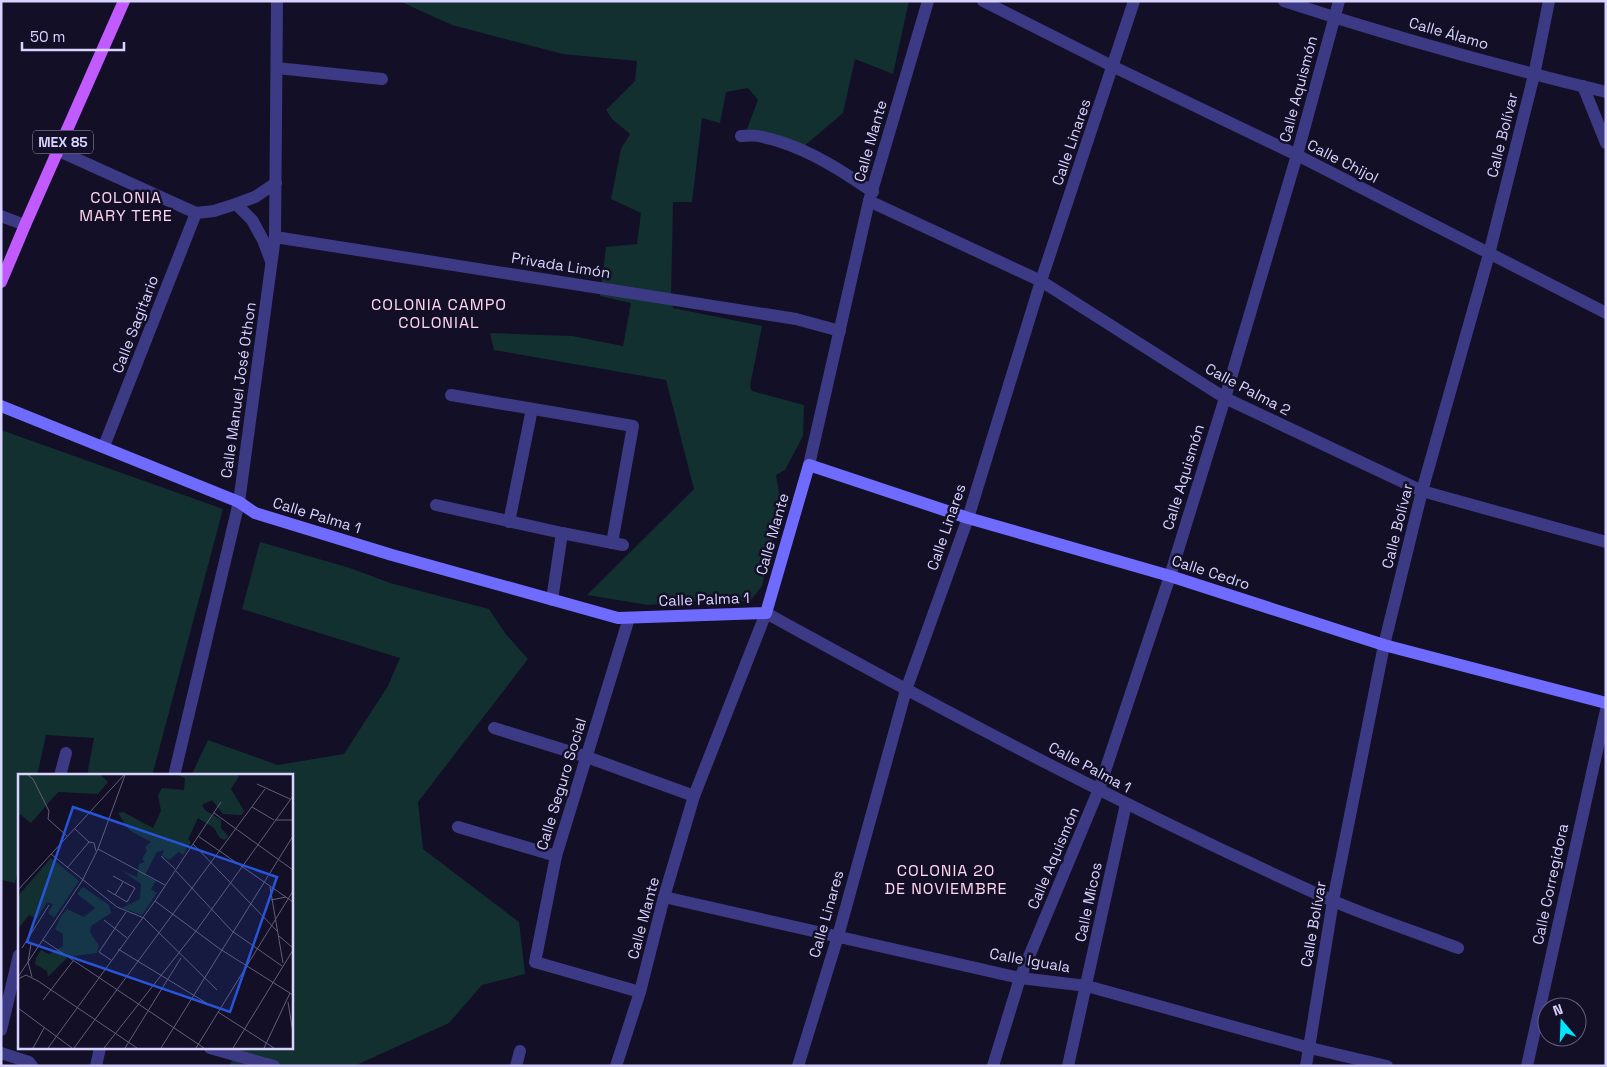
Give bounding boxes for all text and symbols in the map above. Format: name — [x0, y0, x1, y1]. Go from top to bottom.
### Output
street label: Calle Álamo — [1407, 13, 1491, 53]
scale bar — [22, 20, 125, 52]
text: 50 m — [30, 27, 65, 46]
street label: Calle Aquismón — [1275, 34, 1321, 144]
street label: Calle Bolívar — [1482, 90, 1522, 180]
street label: Calle Linares — [1047, 96, 1095, 188]
street label: Calle Mante — [849, 98, 891, 184]
road number: MEX 85 — [33, 130, 93, 154]
street label: Calle Chijol — [1304, 135, 1382, 187]
district label: COLONIA MARY TERE — [79, 187, 173, 226]
street label: Privada Limón — [510, 248, 612, 282]
street label: Calle Sagitario — [108, 272, 162, 376]
district label: COLONIA CAMPO COLONIAL — [371, 294, 507, 333]
street label: Calle Manuel José Othon — [216, 301, 260, 479]
street label: Calle Palma 2 — [1202, 359, 1294, 419]
street label: Calle Aquismón — [1158, 422, 1208, 532]
street label: Calle Linares — [922, 481, 970, 573]
street label: Calle Bolívar — [1377, 481, 1417, 571]
street label: Calle Mante — [751, 491, 793, 577]
street label: Calle Palma 1 — [271, 493, 363, 537]
street label: Calle Cedro — [1169, 550, 1253, 594]
street label: Calle Palma 1 — [658, 588, 750, 610]
street label: Calle Seguro Social — [532, 716, 590, 852]
street label: Calle Palma 1 — [1045, 737, 1135, 797]
inset map — [18, 774, 292, 1050]
street label: Calle Aquismón — [1023, 804, 1083, 912]
street label: Calle Corregidora — [1528, 821, 1572, 946]
district label: COLONIA 20 DE NOVIEMBRE — [884, 860, 1008, 899]
street label: Calle Micos — [1070, 860, 1106, 944]
street label: Calle Linares — [804, 868, 848, 960]
street label: Calle Mante — [623, 875, 663, 961]
street label: Calle Bolívar — [1296, 879, 1330, 968]
street label: Calle Iguala — [988, 944, 1072, 977]
north arrow — [1537, 997, 1587, 1047]
text: N — [1550, 1000, 1565, 1020]

